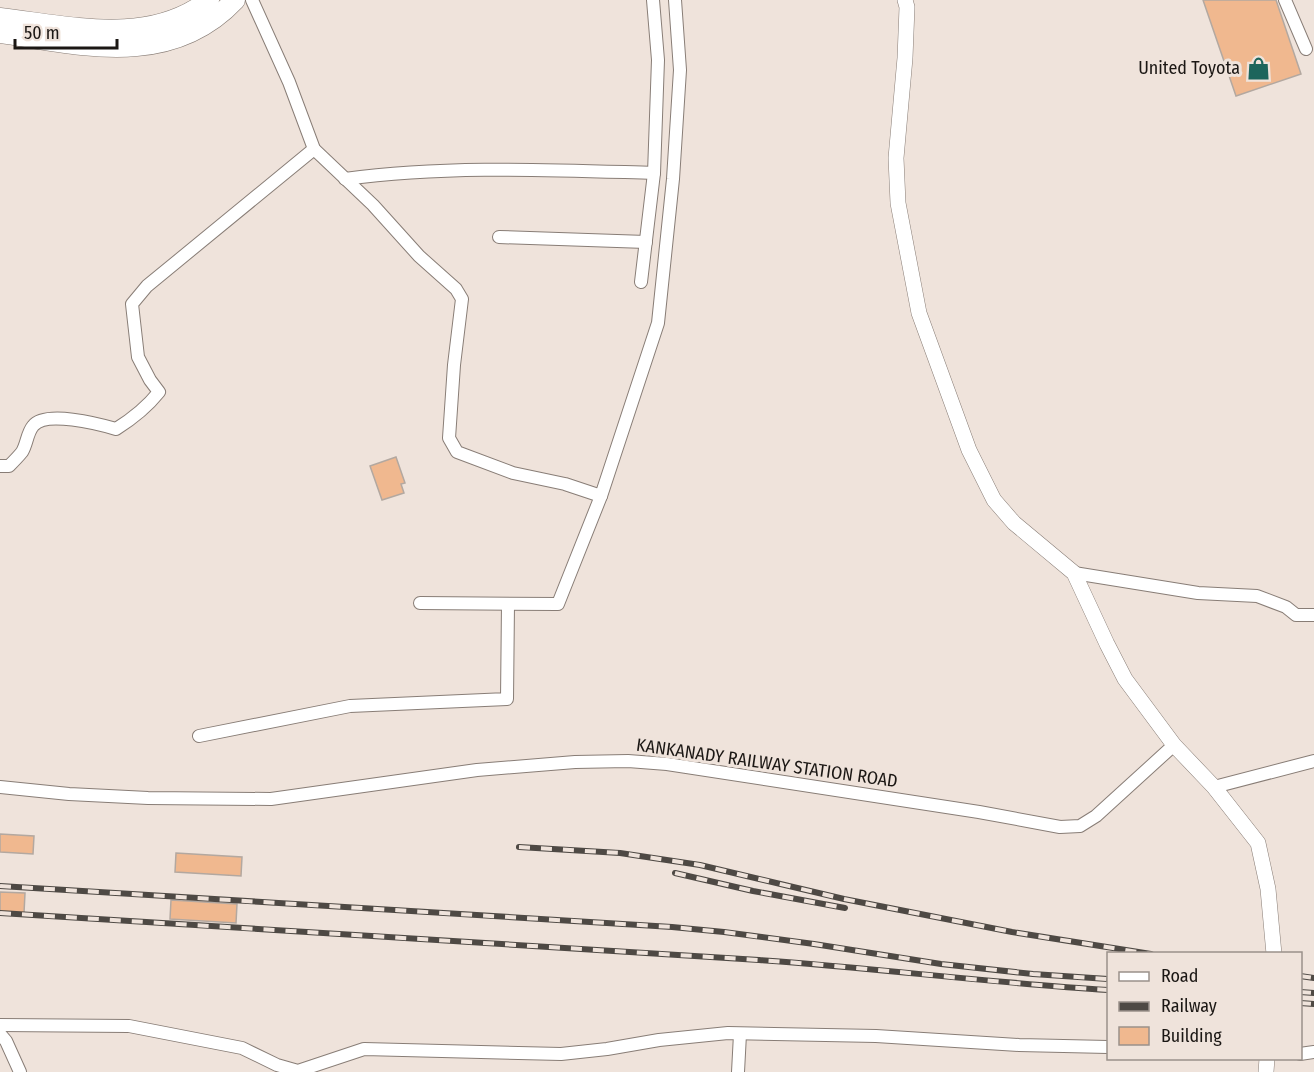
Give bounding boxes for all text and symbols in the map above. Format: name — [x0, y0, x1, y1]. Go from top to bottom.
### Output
scale bar — [15, 12, 117, 50]
text: 50 m — [24, 22, 60, 44]
shop icon: United Toyota — [1245, 55, 1271, 81]
place label: United Toyota — [1138, 57, 1240, 79]
street label: KANKANADY RAILWAY STATION ROAD — [635, 734, 899, 792]
legend — [1107, 952, 1302, 1060]
text: Road — [1161, 965, 1198, 987]
text: Railway — [1161, 995, 1217, 1017]
text: Building — [1161, 1025, 1222, 1047]

